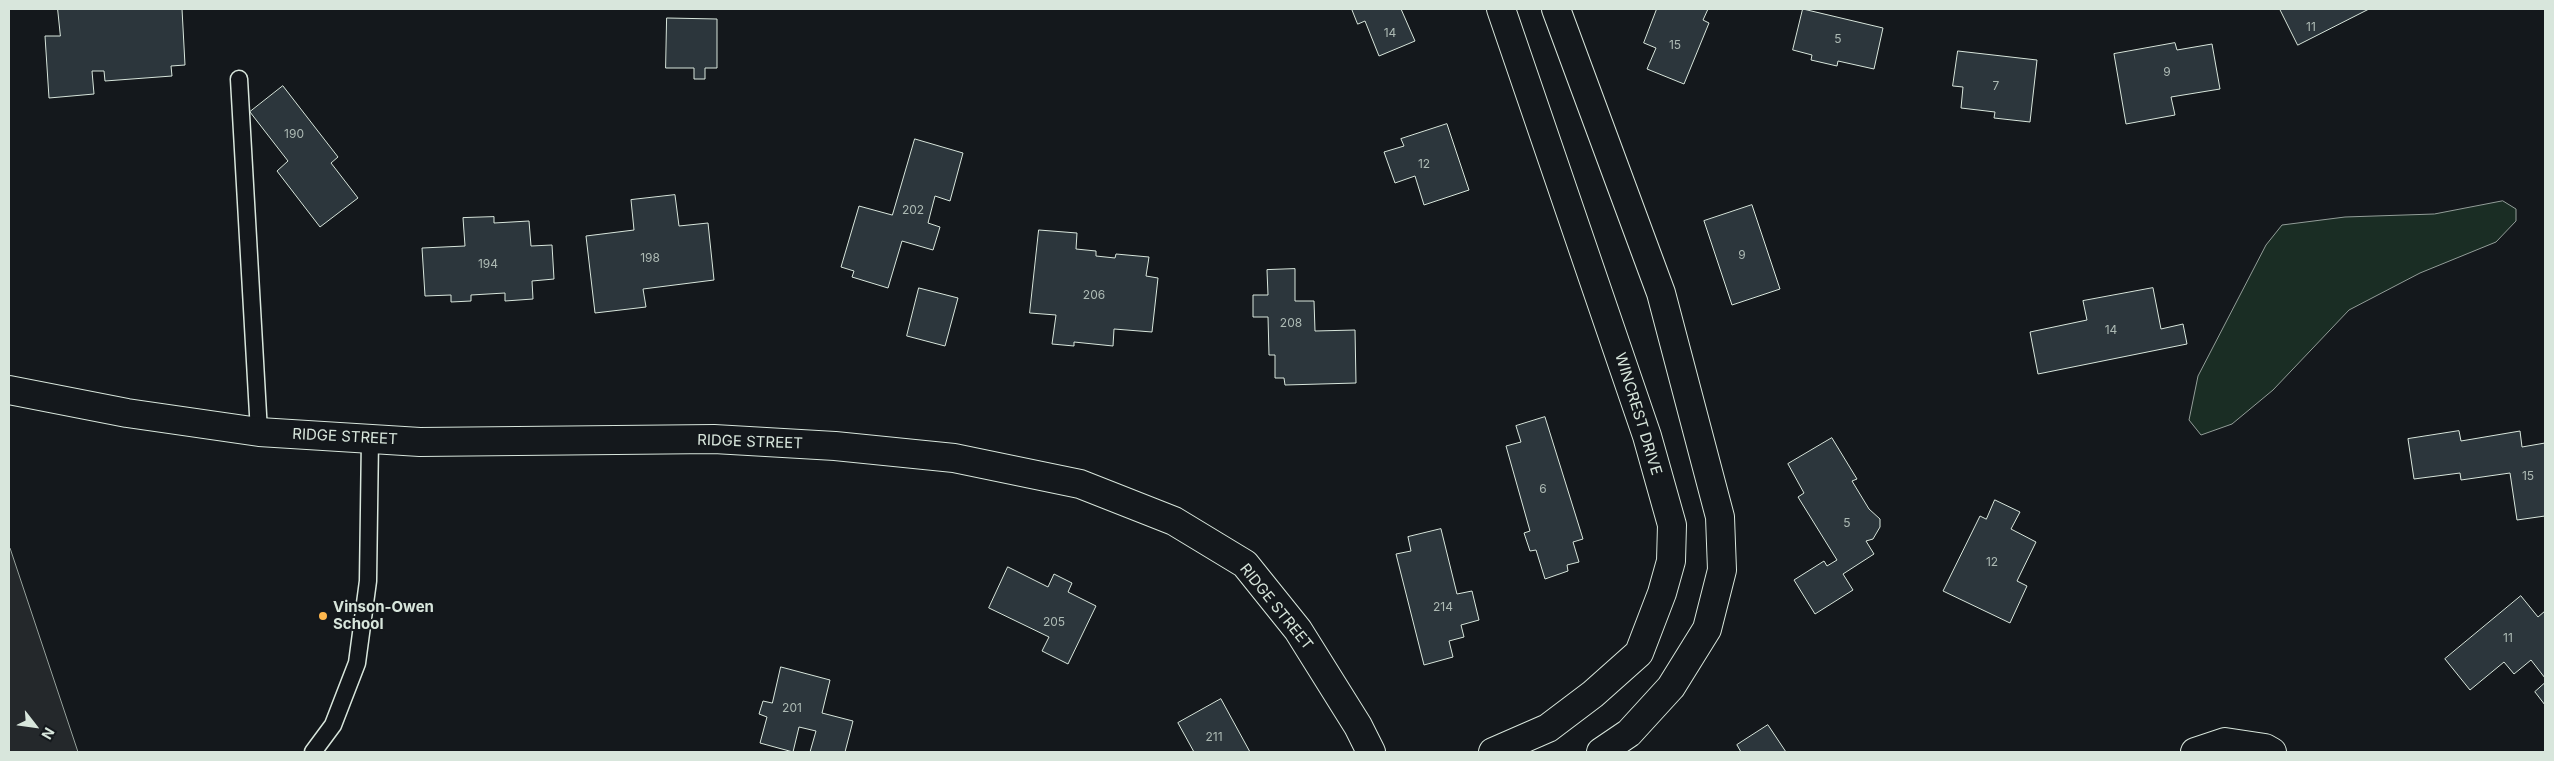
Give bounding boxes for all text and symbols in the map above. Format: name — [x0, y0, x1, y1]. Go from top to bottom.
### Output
house number: 11 — [2306, 20, 2316, 34]
house number: 14 — [1384, 26, 1396, 40]
house number: 5 — [1834, 32, 1842, 46]
house number: 15 — [1669, 38, 1681, 52]
house number: 9 — [2163, 65, 2171, 79]
house number: 7 — [1993, 79, 1999, 93]
house number: 190 — [284, 127, 304, 141]
house number: 12 — [1418, 157, 1430, 171]
house number: 202 — [902, 203, 924, 217]
house number: 9 — [1738, 248, 1746, 262]
house number: 198 — [640, 251, 660, 265]
house number: 194 — [478, 257, 498, 271]
house number: 206 — [1083, 288, 1105, 302]
house number: 208 — [1280, 316, 1302, 330]
house number: 14 — [2105, 323, 2117, 337]
street label: WINCREST DRIVE — [1611, 351, 1665, 477]
street label: RIDGE STREET — [292, 425, 398, 449]
street label: RIDGE STREET — [697, 431, 803, 453]
house number: 15 — [2522, 469, 2534, 483]
house number: 6 — [1539, 482, 1547, 496]
house number: 5 — [1843, 516, 1851, 530]
house number: 12 — [1986, 555, 1998, 569]
street label: RIDGE STREET — [1236, 560, 1316, 654]
place label: Vinson-Owen School — [333, 598, 434, 633]
house number: 214 — [1433, 600, 1453, 614]
marker: Vinson-Owen School — [317, 610, 329, 622]
house number: 205 — [1043, 615, 1065, 629]
house number: 11 — [2503, 631, 2513, 645]
north arrow — [10, 701, 60, 751]
house number: 201 — [782, 701, 802, 715]
text: N — [38, 725, 58, 743]
house number: 211 — [1205, 730, 1223, 744]

